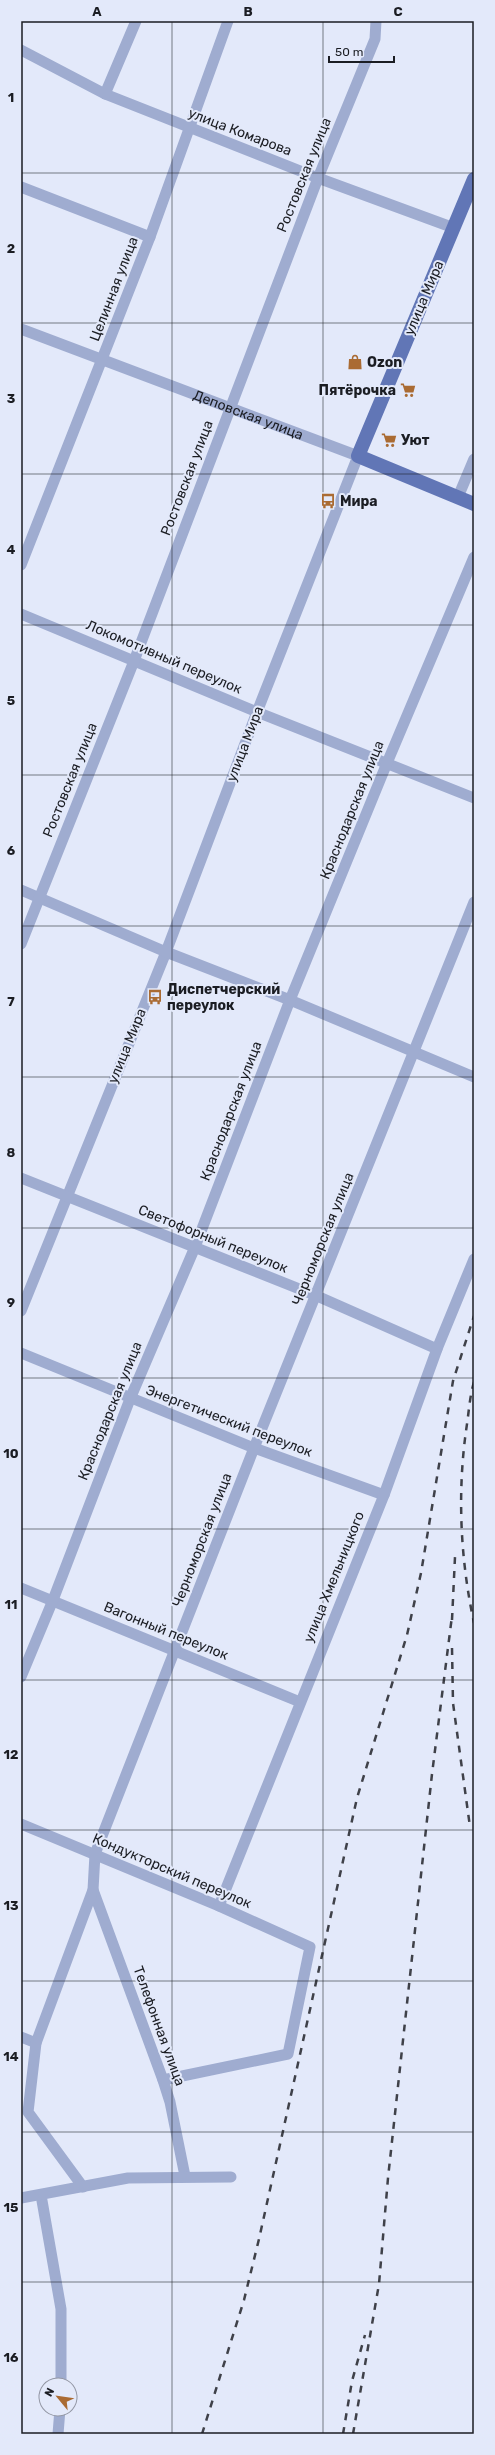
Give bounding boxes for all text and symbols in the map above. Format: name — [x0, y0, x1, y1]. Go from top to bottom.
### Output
text: A — [92, 4, 102, 19]
text: B — [243, 4, 253, 19]
text: C — [393, 4, 403, 19]
scale bar — [329, 38, 394, 64]
text: 50 m — [335, 45, 363, 59]
text: 1 — [8, 90, 14, 105]
street label: улица Комарова — [186, 104, 294, 160]
street label: Ростовская улица — [273, 115, 335, 235]
street label: Целинная улица — [86, 234, 142, 344]
text: 2 — [7, 241, 15, 256]
street label: улица Мира — [401, 258, 447, 338]
shop icon: Ozon — [346, 353, 364, 371]
place label: Ozon — [367, 354, 402, 371]
supermarket icon: Пятёрочка — [399, 381, 417, 399]
place label: Пятёрочка — [319, 382, 396, 399]
street label: Деповская улица — [191, 386, 306, 443]
text: 3 — [7, 391, 16, 406]
street label: Ростовская улица — [157, 418, 217, 538]
supermarket icon: Уют — [380, 431, 398, 449]
place label: Уют — [401, 432, 430, 449]
bus stop icon: Мира — [319, 492, 337, 510]
place label: Мира — [340, 493, 378, 510]
text: 4 — [7, 542, 16, 557]
street label: Локомотивный переулок — [84, 616, 245, 698]
text: 5 — [7, 693, 15, 708]
street label: улица Мира — [223, 704, 267, 784]
street label: Ростовская улица — [39, 720, 101, 840]
street label: Краснодарская улица — [316, 738, 388, 882]
text: 6 — [7, 843, 16, 858]
place label: Диспетчерский переулок — [167, 981, 280, 1014]
bus stop icon: Диспетчерский переулок — [146, 988, 164, 1006]
text: 7 — [7, 994, 15, 1009]
street label: улица Мира — [104, 1006, 150, 1086]
street label: Краснодарская улица — [197, 1039, 265, 1183]
text: 8 — [7, 1145, 16, 1160]
street label: Черноморская улица — [288, 1170, 358, 1308]
street label: Светофорный переулок — [136, 1201, 291, 1277]
text: 9 — [7, 1295, 15, 1310]
street label: Краснодарская улица — [74, 1339, 146, 1483]
street label: Энергетический переулок — [143, 1381, 315, 1461]
text: 10 — [3, 1446, 19, 1461]
street label: Черноморская улица — [169, 1471, 235, 1609]
street label: улица Хмельницкого — [300, 1509, 368, 1645]
text: 11 — [5, 1597, 17, 1612]
street label: Вагонный переулок — [101, 1598, 231, 1664]
text: 12 — [4, 1747, 18, 1762]
street label: Кондукторский переулок — [90, 1830, 254, 1912]
text: 13 — [3, 1898, 19, 1913]
street label: Телефонная улица — [129, 1964, 189, 2088]
text: 14 — [3, 2049, 19, 2064]
text: 15 — [4, 2200, 18, 2215]
text: 16 — [4, 2350, 19, 2365]
north arrow — [38, 2377, 78, 2417]
text: N — [42, 2386, 57, 2399]

